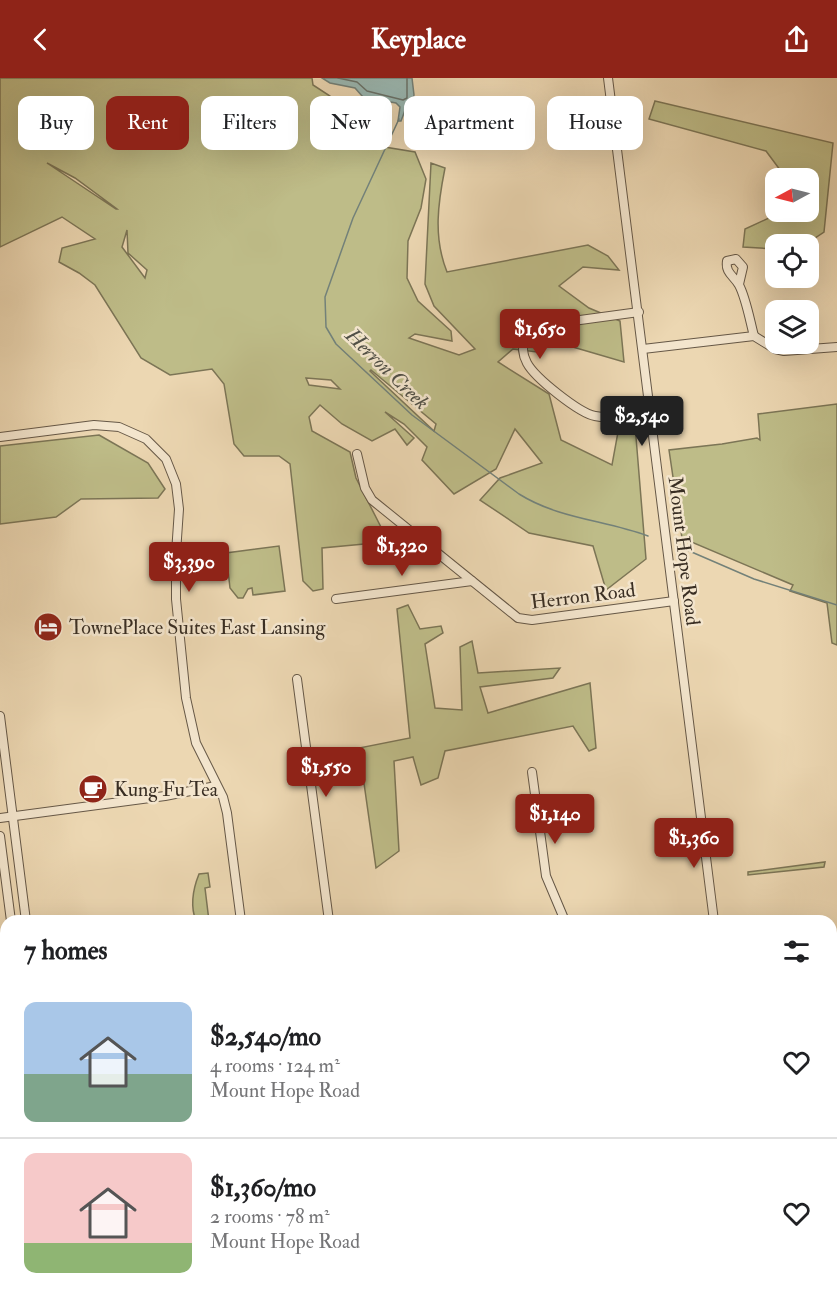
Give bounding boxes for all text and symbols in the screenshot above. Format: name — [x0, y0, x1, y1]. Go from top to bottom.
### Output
icon: back — [24, 23, 57, 56]
text: Keyplace — [371, 23, 466, 56]
icon: share — [780, 23, 813, 56]
chip: Buy — [18, 96, 94, 150]
chip: Rent — [106, 96, 189, 150]
chip: Filters — [201, 96, 298, 150]
chip: New — [310, 96, 392, 150]
chip: Apartment — [404, 96, 535, 150]
chip: House — [547, 96, 643, 150]
north arrow — [765, 168, 819, 222]
map controls — [765, 168, 819, 354]
button: locate — [765, 234, 819, 288]
button: layers — [765, 300, 819, 354]
pin: $1,650 — [491, 309, 589, 360]
text: $1,650 — [514, 316, 566, 341]
water label: Herron Creek — [339, 322, 435, 416]
pin: $2,540 — [593, 396, 691, 447]
text: $2,540 — [614, 403, 670, 428]
street label: Mount Hope Road — [661, 475, 706, 627]
pin: $1,320 — [353, 526, 451, 577]
text: $1,320 — [376, 533, 428, 558]
pin: $3,390 — [140, 542, 238, 593]
text: $3,390 — [163, 549, 215, 574]
street label: Herron Road — [529, 577, 637, 615]
hotel icon: TownePlace Suites East Lansing — [32, 611, 64, 643]
place label: TownePlace Suites East Lansing — [69, 615, 326, 640]
pin: $1,550 — [277, 747, 375, 798]
text: $1,550 — [301, 754, 351, 779]
cafe icon: Kung Fu Tea — [77, 773, 109, 805]
place label: Kung Fu Tea — [114, 777, 219, 802]
pin: $1,140 — [506, 794, 604, 845]
text: $1,140 — [529, 801, 581, 826]
pin: $1,360 — [645, 818, 743, 869]
text: $1,360 — [668, 825, 720, 850]
text: 7 homes — [24, 935, 107, 967]
icon: filters — [780, 935, 813, 968]
text: $2,540/mo — [210, 1021, 321, 1053]
icon: home — [72, 1026, 144, 1098]
icon: heart — [780, 1046, 813, 1079]
text: 4 rooms · 124 m² — [210, 1053, 340, 1078]
text: Mount Hope Road — [210, 1078, 360, 1103]
text: $1,360/mo — [210, 1172, 316, 1204]
icon: home — [72, 1177, 144, 1249]
icon: heart — [780, 1197, 813, 1230]
text: 2 rooms · 78 m² — [210, 1204, 330, 1229]
text: Mount Hope Road — [210, 1229, 360, 1254]

